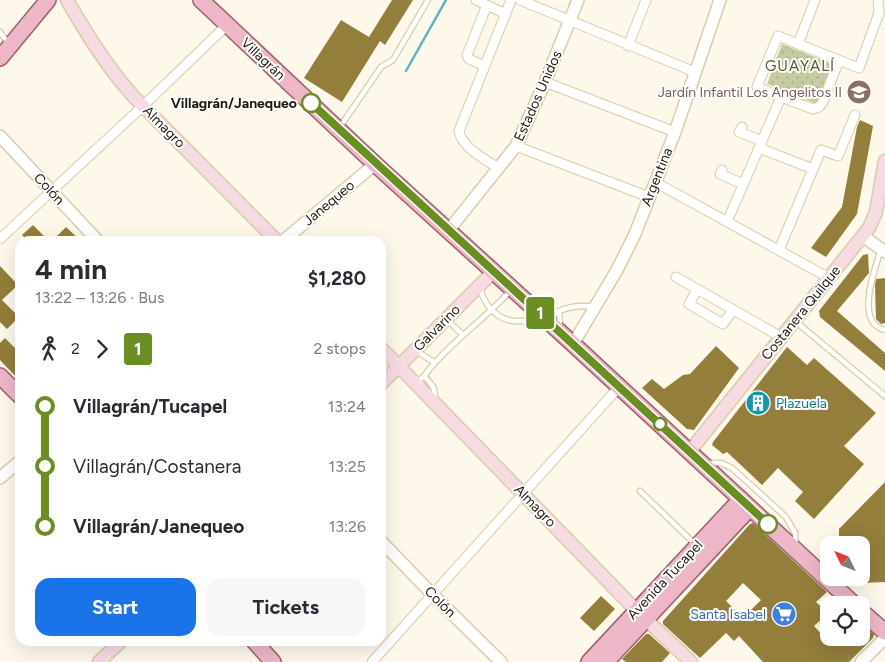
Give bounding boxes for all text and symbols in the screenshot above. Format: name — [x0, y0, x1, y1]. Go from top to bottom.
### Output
street label: Villagrán — [237, 34, 289, 84]
street label: Estados Unidos — [510, 48, 566, 144]
district label: GUAYALÍ — [765, 57, 835, 75]
school or university icon: Jardín Infantil Los Angelitos II — [846, 79, 872, 105]
place label: Jardín Infantil Los Angelitos II — [658, 84, 842, 101]
marker: Villagrán/Janequeo — [301, 93, 321, 113]
place label: Villagrán/Janequeo — [171, 95, 297, 112]
street label: Almagro — [139, 102, 189, 152]
street label: Argentina — [638, 145, 676, 209]
street label: Colón — [30, 170, 68, 209]
street label: Janequeo — [300, 177, 358, 229]
text: 4 min — [35, 252, 107, 286]
street label: Costanera Quilque — [758, 262, 844, 364]
text: $1,280 — [308, 267, 366, 290]
text: 13:22 – 13:26 · Bus — [35, 288, 164, 307]
line badge: 1 — [524, 297, 556, 329]
street label: Galvarino — [410, 301, 464, 355]
text: 1 — [536, 302, 544, 324]
icon: walk — [35, 335, 63, 363]
icon: forward — [88, 335, 116, 363]
text: 1 — [134, 338, 142, 360]
text: 2 — [71, 339, 80, 358]
text: 2 stops — [313, 339, 366, 358]
building icon: Plazuela — [745, 390, 771, 416]
text: Villagrán/Tucapel — [73, 395, 227, 418]
place label: Plazuela — [776, 395, 827, 412]
text: 13:24 — [328, 397, 366, 416]
unlabelled marker — [653, 417, 667, 431]
text: Villagrán/Costanera — [73, 455, 241, 478]
text: 13:25 — [328, 457, 366, 476]
street label: Almagro — [511, 481, 559, 531]
unlabelled marker — [758, 514, 778, 534]
text: Villagrán/Janequeo — [73, 515, 244, 538]
text: 13:26 — [329, 517, 366, 536]
north arrow — [820, 536, 870, 586]
map controls — [820, 536, 870, 646]
street label: Avenida Tucapel — [624, 537, 706, 623]
button: Start — [35, 578, 196, 636]
button: Tickets — [206, 578, 366, 636]
street label: Colón — [421, 583, 459, 621]
button: locate — [820, 596, 870, 646]
supermarket icon: Santa Isabel — [771, 601, 797, 627]
place label: Santa Isabel — [690, 606, 766, 623]

